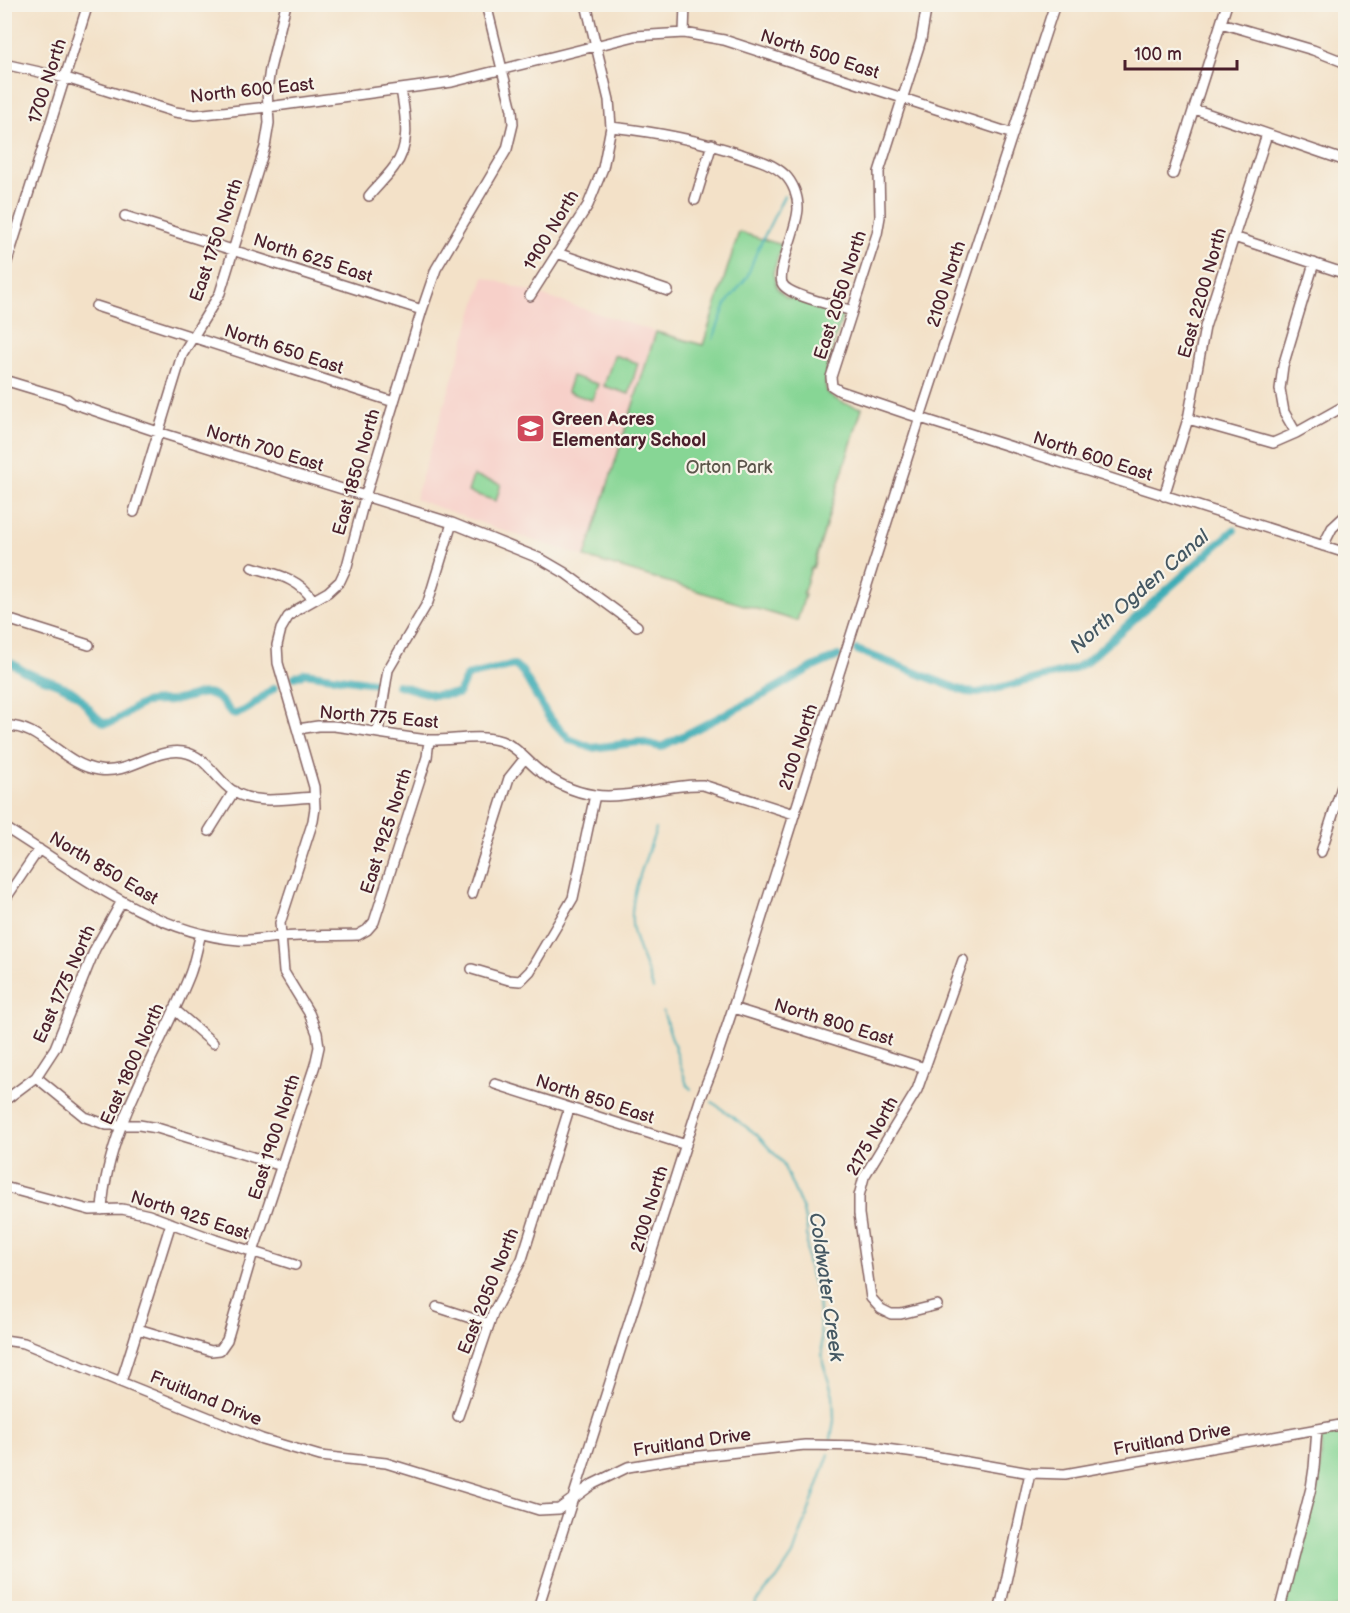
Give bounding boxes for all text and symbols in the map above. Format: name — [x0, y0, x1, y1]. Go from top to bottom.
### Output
street label: North 500 East — [758, 25, 882, 84]
scale bar — [1125, 33, 1238, 71]
street label: 1700 North — [24, 36, 71, 126]
text: 100 m — [1134, 44, 1182, 65]
street label: North 600 East — [189, 74, 315, 107]
street label: East 1750 North — [186, 176, 247, 304]
street label: 1900 North — [519, 187, 583, 274]
street label: East 2200 North — [1174, 226, 1231, 361]
street label: East 2050 North — [810, 228, 871, 362]
street label: North 625 East — [251, 229, 376, 288]
street label: 2100 North — [923, 238, 970, 330]
street label: North 650 East — [222, 320, 347, 379]
street label: East 1850 North — [328, 406, 385, 538]
place label: Green Acres Elementary School — [552, 409, 706, 451]
school or university icon: Green Acres Elementary School — [515, 413, 547, 445]
street label: North 700 East — [204, 421, 327, 476]
street label: North 600 East — [1030, 427, 1156, 486]
park label: Orton Park — [686, 457, 773, 478]
water label: North Ogden Canal — [1065, 524, 1215, 659]
street label: 2100 North — [775, 701, 822, 793]
street label: North 775 East — [318, 702, 440, 733]
street label: East 1925 North — [356, 766, 417, 896]
street label: North 850 East — [45, 828, 162, 909]
street label: East 1775 North — [29, 922, 100, 1047]
street label: North 800 East — [772, 994, 897, 1051]
street label: East 1800 North — [96, 1000, 169, 1128]
street label: North 850 East — [533, 1070, 657, 1129]
street label: East 1900 North — [244, 1072, 305, 1203]
street label: 2175 North — [842, 1093, 903, 1179]
street label: 2100 North — [626, 1163, 673, 1255]
street label: North 925 East — [128, 1186, 252, 1245]
water label: Coldwater Creek — [804, 1211, 849, 1364]
street label: East 2050 North — [454, 1225, 523, 1357]
street label: Fruitland Drive — [147, 1366, 265, 1431]
street label: Fruitland Drive — [1112, 1419, 1233, 1460]
street label: Fruitland Drive — [632, 1424, 753, 1461]

